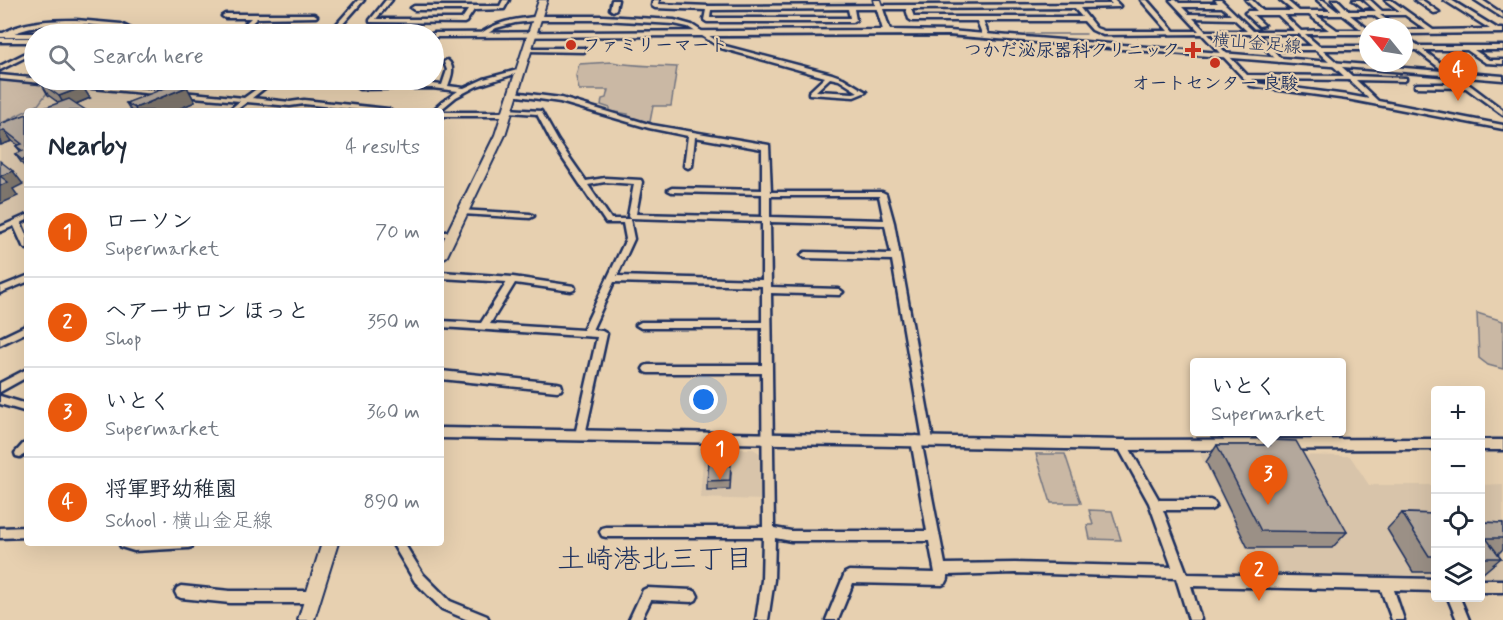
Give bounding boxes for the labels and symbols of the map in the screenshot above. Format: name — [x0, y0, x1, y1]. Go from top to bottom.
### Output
north arrow — [1359, 18, 1413, 72]
street label: 横山金足線 — [1211, 28, 1303, 60]
place label: ファミリーマート — [583, 34, 728, 58]
marker: ファミリーマート — [564, 38, 578, 52]
place label: つかだ泌尿器科クリニック — [964, 39, 1180, 63]
marker: つかだ泌尿器科クリニック — [1184, 41, 1202, 59]
pin: 4 — [1438, 51, 1478, 101]
marker: オートセンター 良駿 — [1208, 56, 1222, 70]
place label: オートセンター 良駿 — [1132, 72, 1298, 96]
your location — [689, 385, 718, 414]
pin: 1 — [700, 430, 740, 480]
pin: 3 — [1248, 456, 1288, 505]
district label: 土崎港北三丁目 — [557, 542, 753, 579]
pin: 2 — [1240, 552, 1278, 601]

